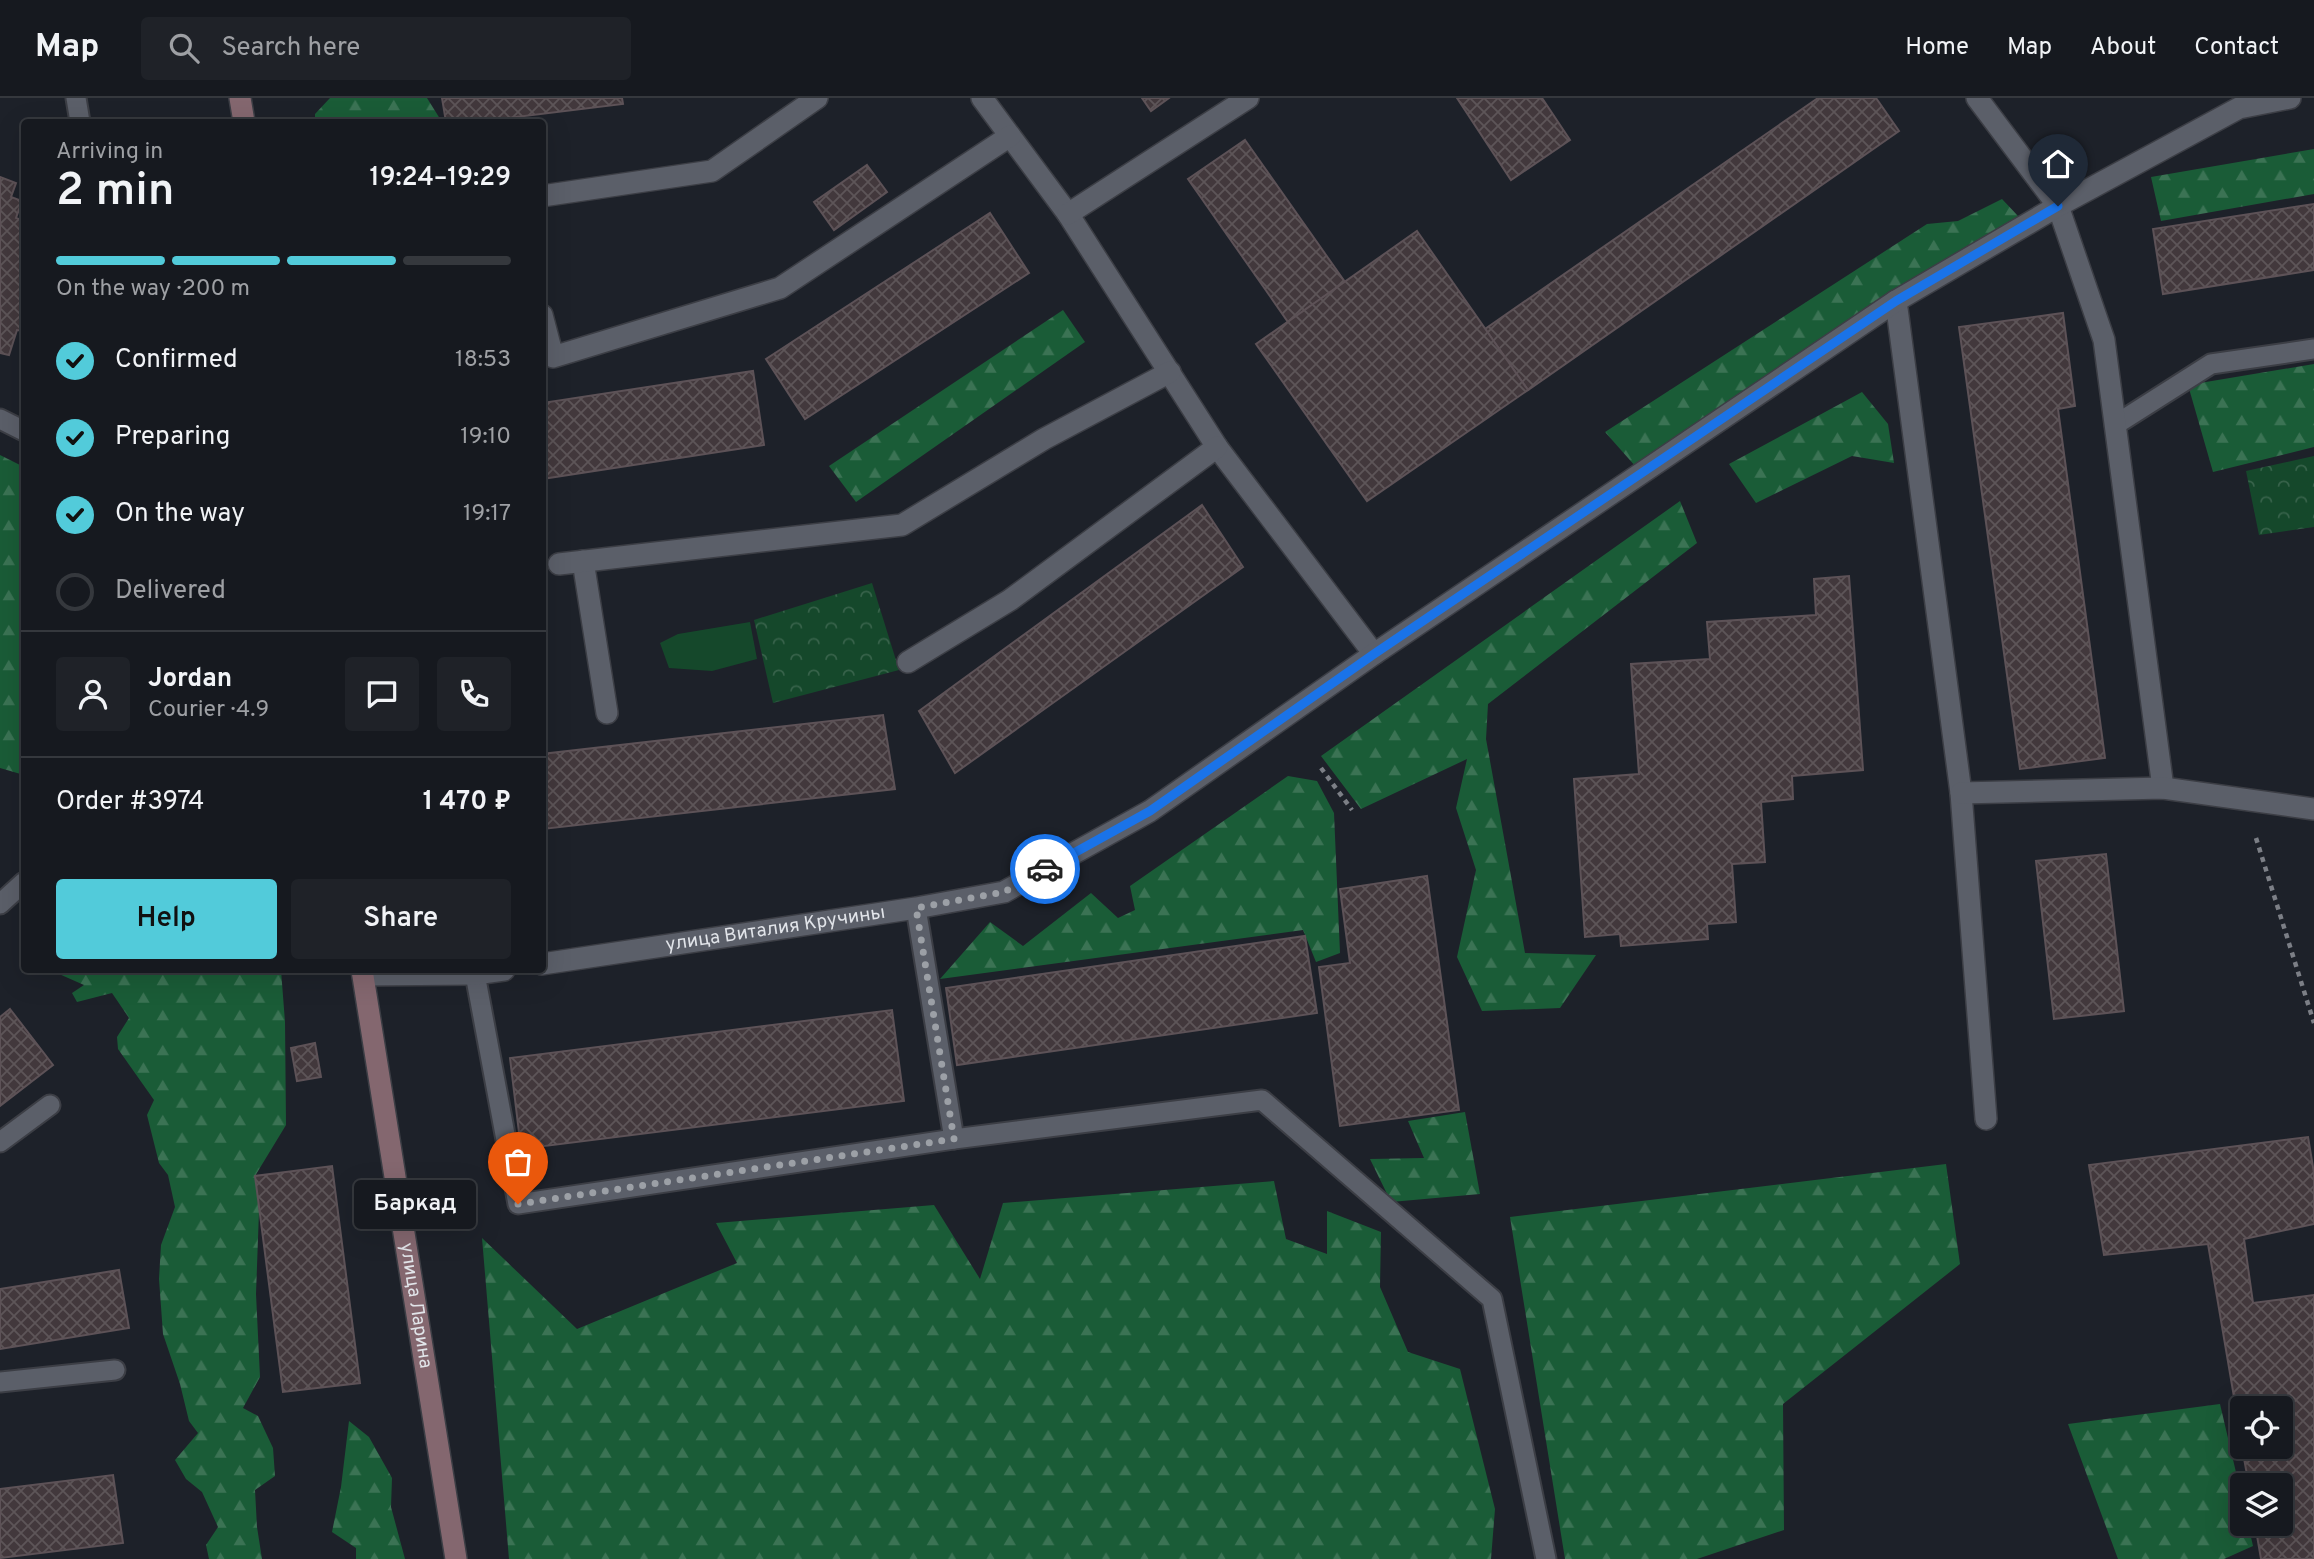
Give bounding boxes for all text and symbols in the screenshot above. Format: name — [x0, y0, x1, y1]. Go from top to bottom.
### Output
search box — [141, 17, 631, 80]
text: Map — [35, 27, 99, 69]
icon: search — [165, 29, 203, 67]
text: Search here — [221, 32, 360, 65]
text: Home — [1905, 33, 1969, 63]
text: Map — [2007, 33, 2052, 63]
text: About — [2090, 33, 2156, 63]
text: Contact — [2194, 33, 2279, 63]
pin — [2028, 134, 2088, 206]
text: Arriving in — [56, 138, 163, 167]
icon: home — [2039, 145, 2077, 183]
text: 19:24–19:29 — [370, 162, 511, 195]
text: 2 min — [56, 163, 175, 222]
text: On the way · 200 m — [56, 275, 250, 304]
icon: check — [56, 342, 94, 380]
text: Confirmed — [115, 344, 238, 377]
text: 18:53 — [455, 346, 511, 375]
icon: check — [56, 419, 94, 457]
text: Preparing — [115, 421, 230, 454]
text: 19:10 — [460, 423, 511, 452]
icon: check — [56, 496, 94, 534]
text: On the way — [115, 498, 245, 531]
text: 19:17 — [463, 500, 511, 529]
text: Delivered — [115, 575, 226, 608]
button: person — [56, 657, 130, 731]
button: chat — [345, 657, 419, 731]
button: phone — [437, 657, 511, 731]
text: Jordan — [148, 663, 232, 696]
text: Courier · 4.9 — [148, 696, 269, 725]
text: Order #3974 — [56, 786, 204, 819]
text: 1 470 ₽ — [423, 786, 511, 819]
courier — [1010, 834, 1080, 904]
icon: car — [1026, 850, 1064, 888]
button: Help — [56, 879, 277, 959]
button: Share — [291, 879, 511, 959]
street label: улица Виталия Кручины — [664, 901, 887, 957]
pin — [488, 1132, 548, 1204]
icon: bag — [499, 1143, 537, 1181]
callout: Баркад — [354, 1180, 476, 1228]
text: Баркад — [374, 1190, 457, 1219]
street label: улица Ларина — [394, 1241, 437, 1370]
map controls — [2230, 1396, 2293, 1536]
button: locate — [2230, 1396, 2293, 1459]
button: layers — [2230, 1473, 2293, 1536]

